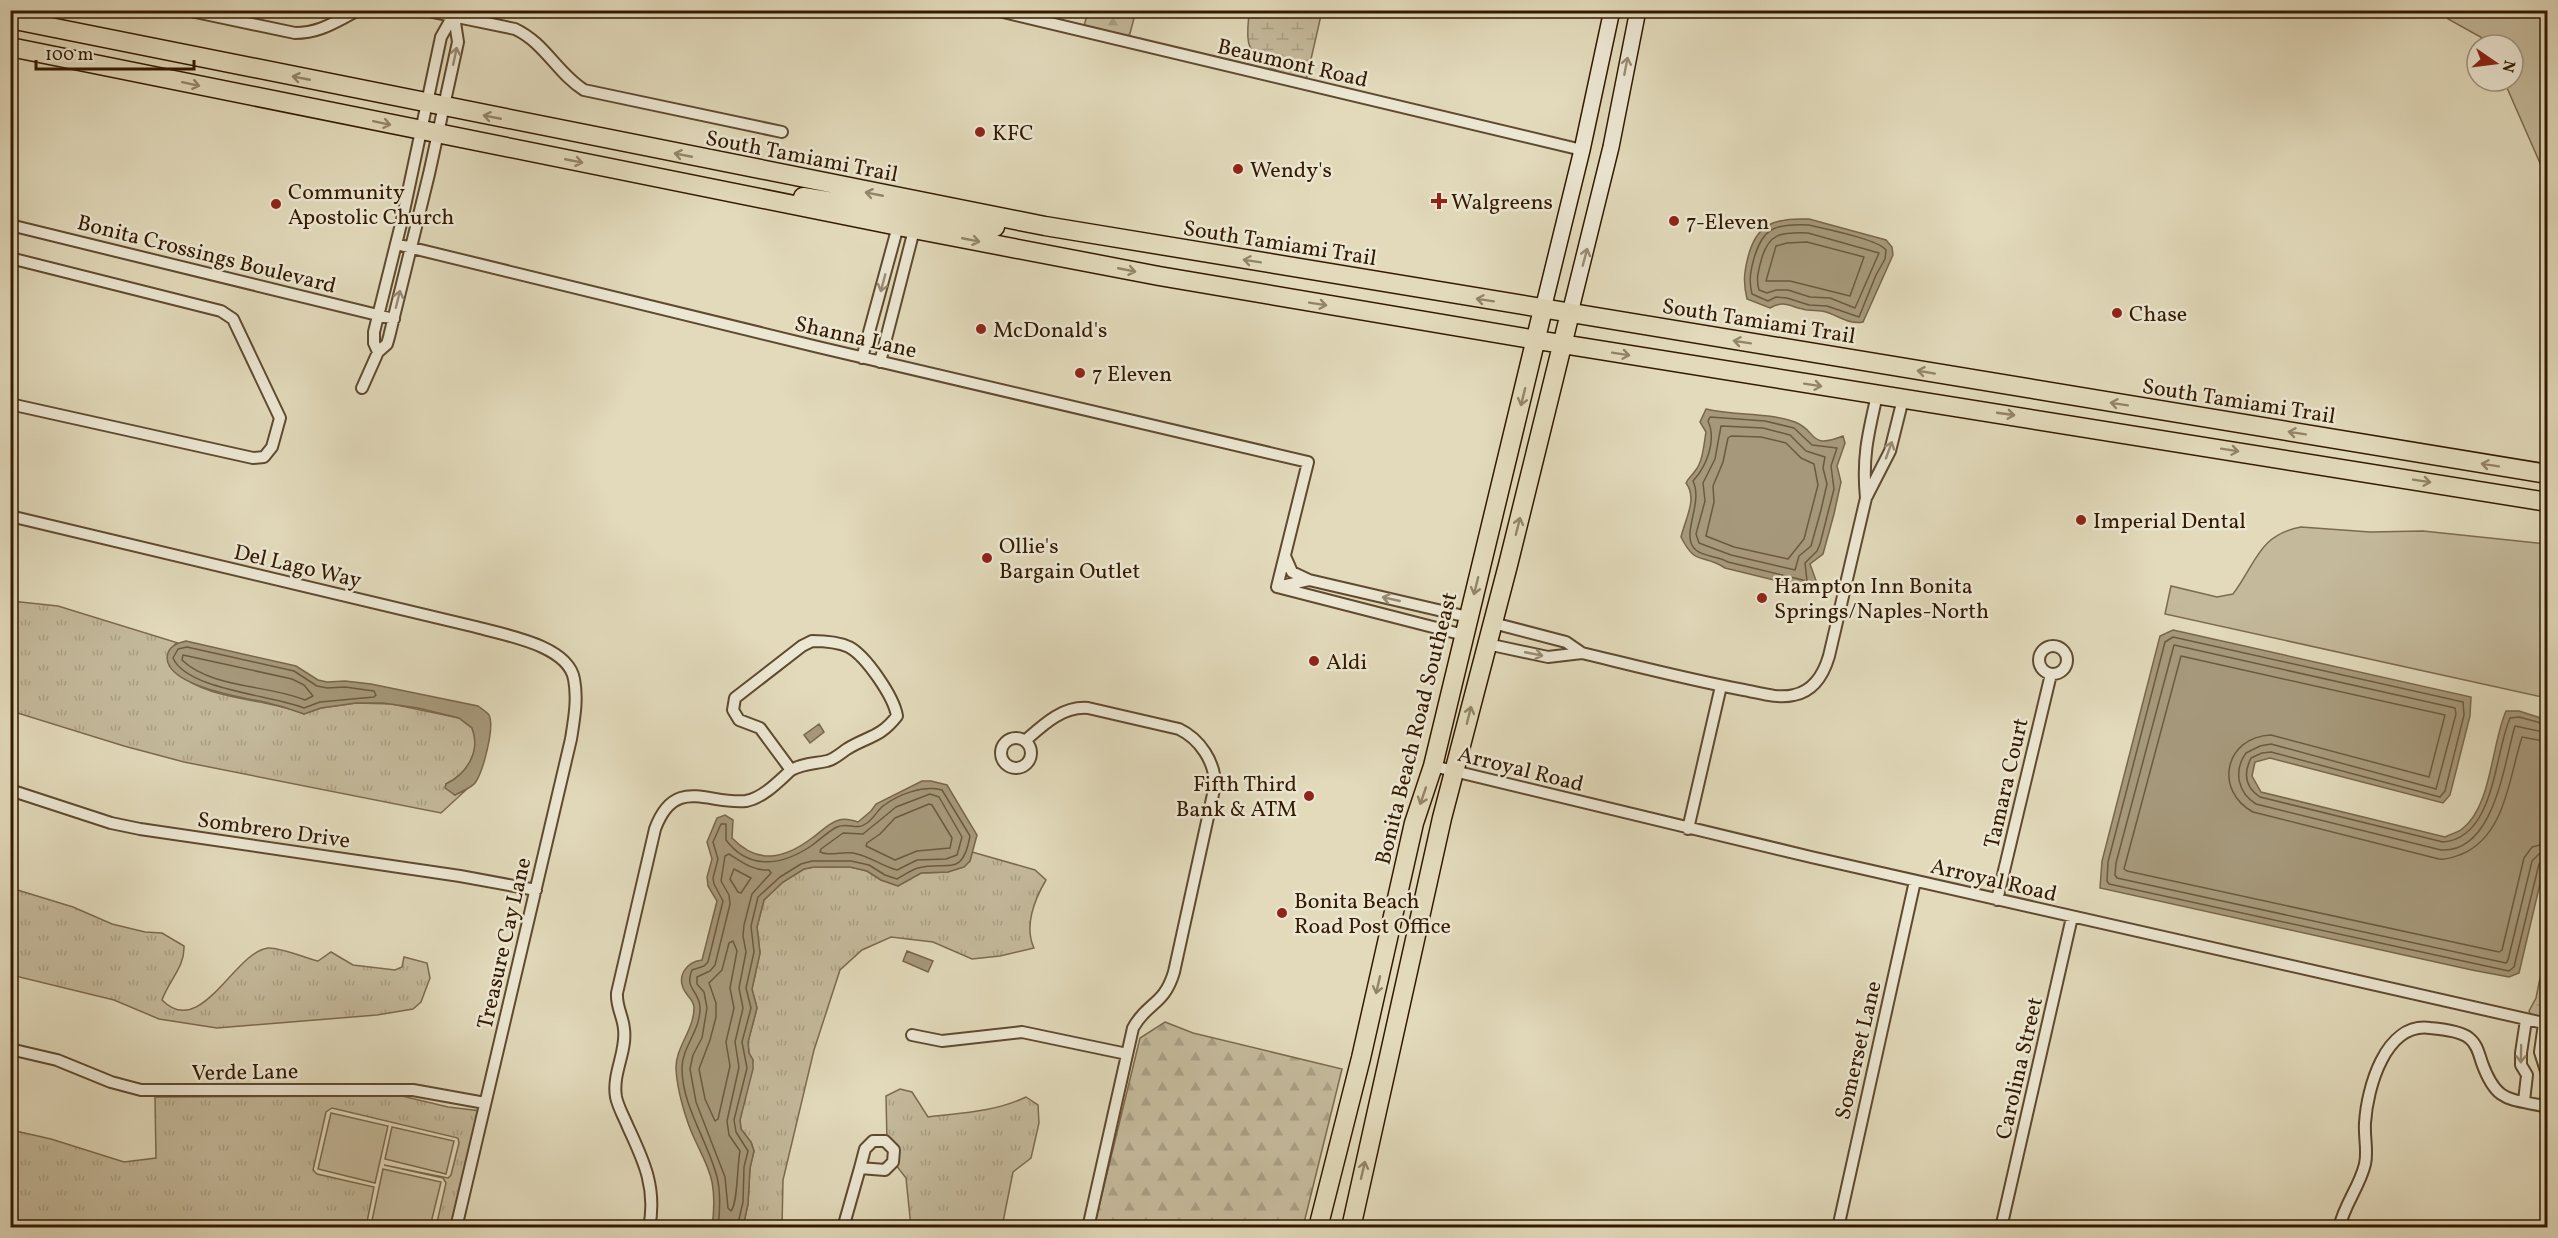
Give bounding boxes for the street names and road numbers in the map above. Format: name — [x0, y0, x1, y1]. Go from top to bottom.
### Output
street label: Beaumont Road — [1214, 32, 1371, 97]
street label: South Tamiami Trail — [703, 124, 900, 191]
street label: Bonita Crossings Boulevard — [74, 208, 339, 303]
street label: South Tamiami Trail — [1181, 214, 1379, 275]
street label: South Tamiami Trail — [1660, 292, 1858, 353]
street label: Shanna Lane — [791, 309, 920, 368]
street label: South Tamiami Trail — [2140, 372, 2338, 433]
street label: Del Lago Way — [231, 538, 364, 597]
street label: Bonita Beach Road Southeast — [1369, 589, 1466, 868]
street label: Tamara Court — [1977, 715, 2038, 852]
street label: Arroyal Road — [1454, 740, 1587, 801]
street label: Sombrero Drive — [195, 805, 352, 858]
street label: Arroyal Road — [1927, 852, 2060, 911]
street label: Treasure Cay Lane — [471, 855, 540, 1033]
street label: Somerset Lane — [1828, 978, 1890, 1123]
street label: Carolina Street — [1989, 994, 2052, 1143]
street label: Verde Lane — [191, 1057, 299, 1090]

